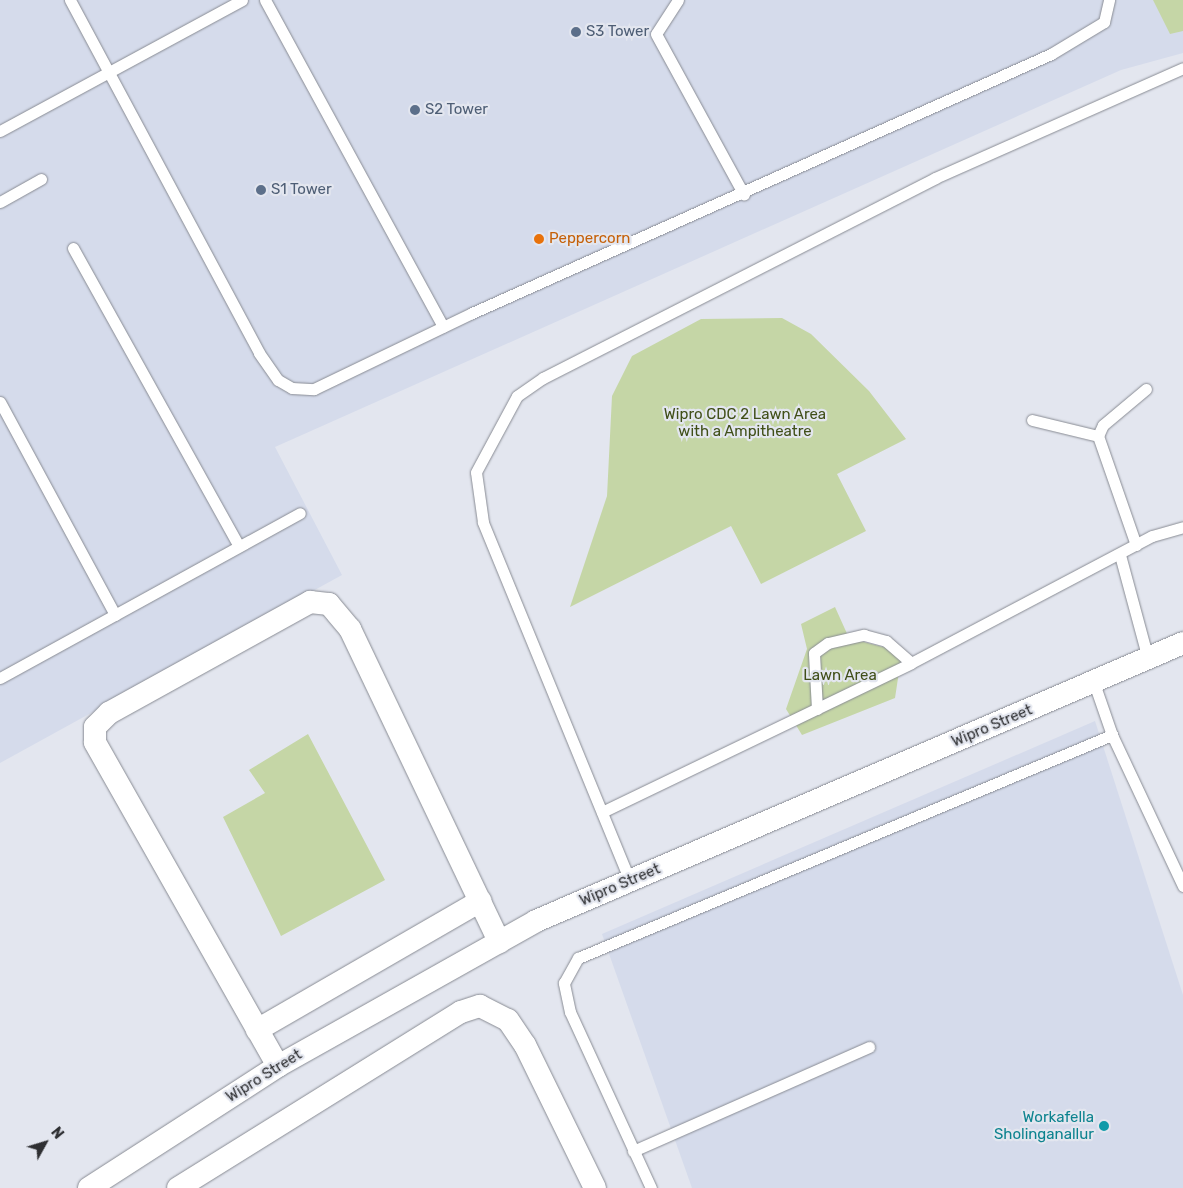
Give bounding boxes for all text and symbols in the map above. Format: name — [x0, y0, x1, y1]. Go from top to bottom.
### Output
place label: S3 Tower — [586, 23, 650, 41]
marker: S3 Tower — [570, 26, 582, 38]
place label: S2 Tower — [425, 101, 488, 119]
marker: S2 Tower — [409, 104, 421, 116]
place label: S1 Tower — [271, 181, 332, 199]
marker: S1 Tower — [255, 184, 267, 196]
place label: Peppercorn — [549, 230, 630, 248]
marker: Peppercorn — [533, 233, 545, 245]
park label: Wipro CDC 2 Lawn Area with a Ampitheatre — [664, 405, 826, 440]
park label: Lawn Area — [803, 667, 877, 685]
street label: Wipro Street — [949, 701, 1035, 751]
street label: Wipro Street — [577, 860, 663, 910]
street label: Wipro Street — [223, 1046, 305, 1106]
place label: Workafella Sholinganallur — [994, 1108, 1094, 1143]
north arrow — [20, 1118, 70, 1168]
marker: Workafella Sholinganallur — [1098, 1120, 1110, 1132]
text: N — [47, 1124, 67, 1143]

